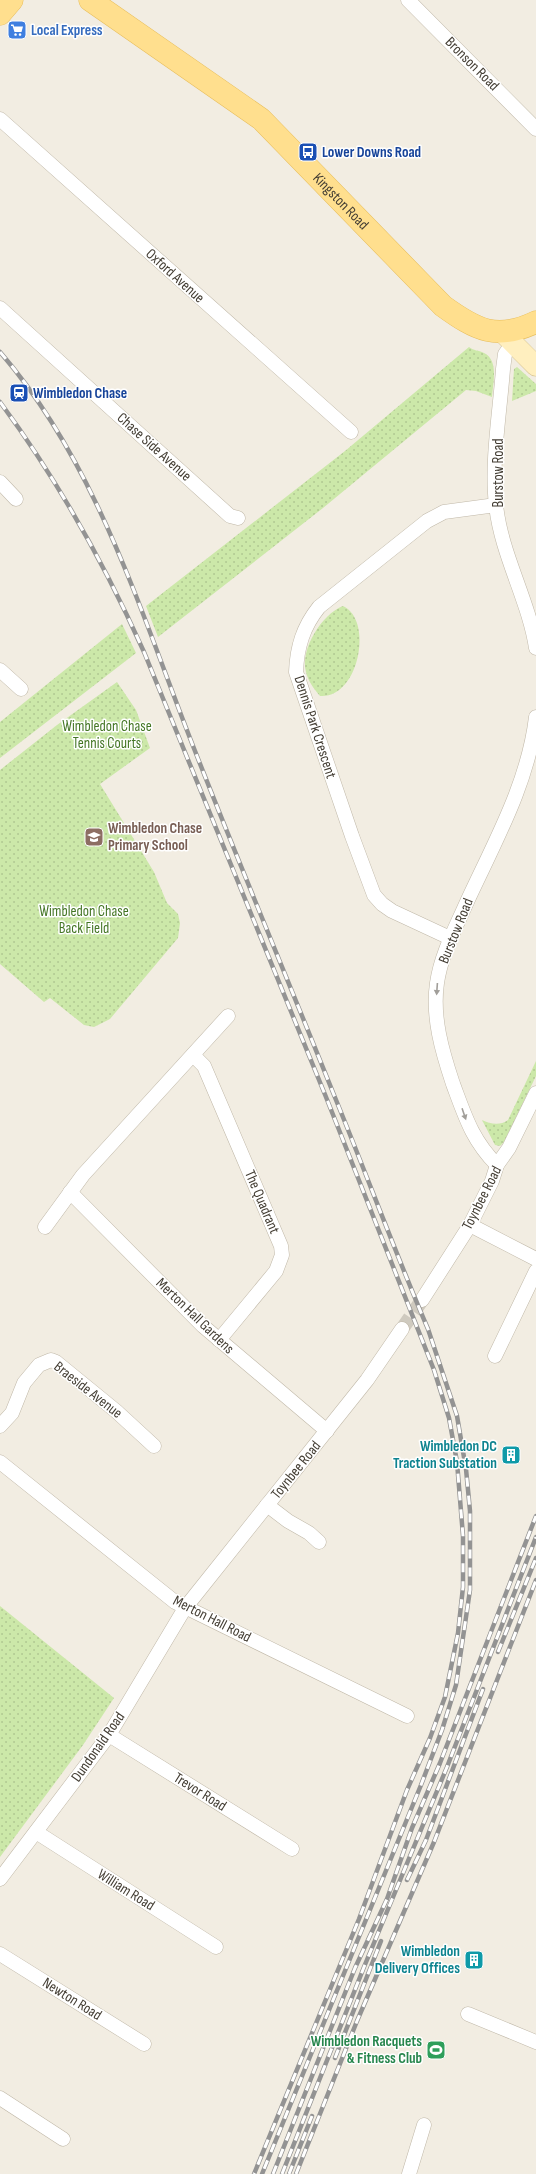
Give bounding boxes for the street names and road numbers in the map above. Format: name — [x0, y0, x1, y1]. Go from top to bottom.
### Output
street label: Bronson Road — [441, 33, 503, 95]
street label: Kingston Road — [309, 169, 373, 234]
street label: Oxford Avenue — [142, 245, 208, 307]
street label: Chase Side Avenue — [113, 409, 195, 485]
street label: Burstow Road — [489, 439, 508, 507]
street label: Dennis Park Crescent — [289, 673, 341, 781]
street label: Burstow Road — [434, 896, 478, 966]
street label: Toynbee Road — [458, 1163, 506, 1233]
street label: The Quadrant — [240, 1167, 284, 1237]
street label: Merton Hall Gardens — [152, 1274, 238, 1358]
street label: Braeside Avenue — [50, 1357, 126, 1423]
street label: Toynbee Road — [267, 1437, 325, 1503]
street label: Merton Hall Road — [170, 1591, 254, 1647]
street label: Dundonald Road — [67, 1708, 129, 1786]
street label: Trevor Road — [170, 1768, 230, 1816]
street label: William Road — [94, 1865, 158, 1915]
street label: Newton Road — [39, 1973, 105, 2025]

